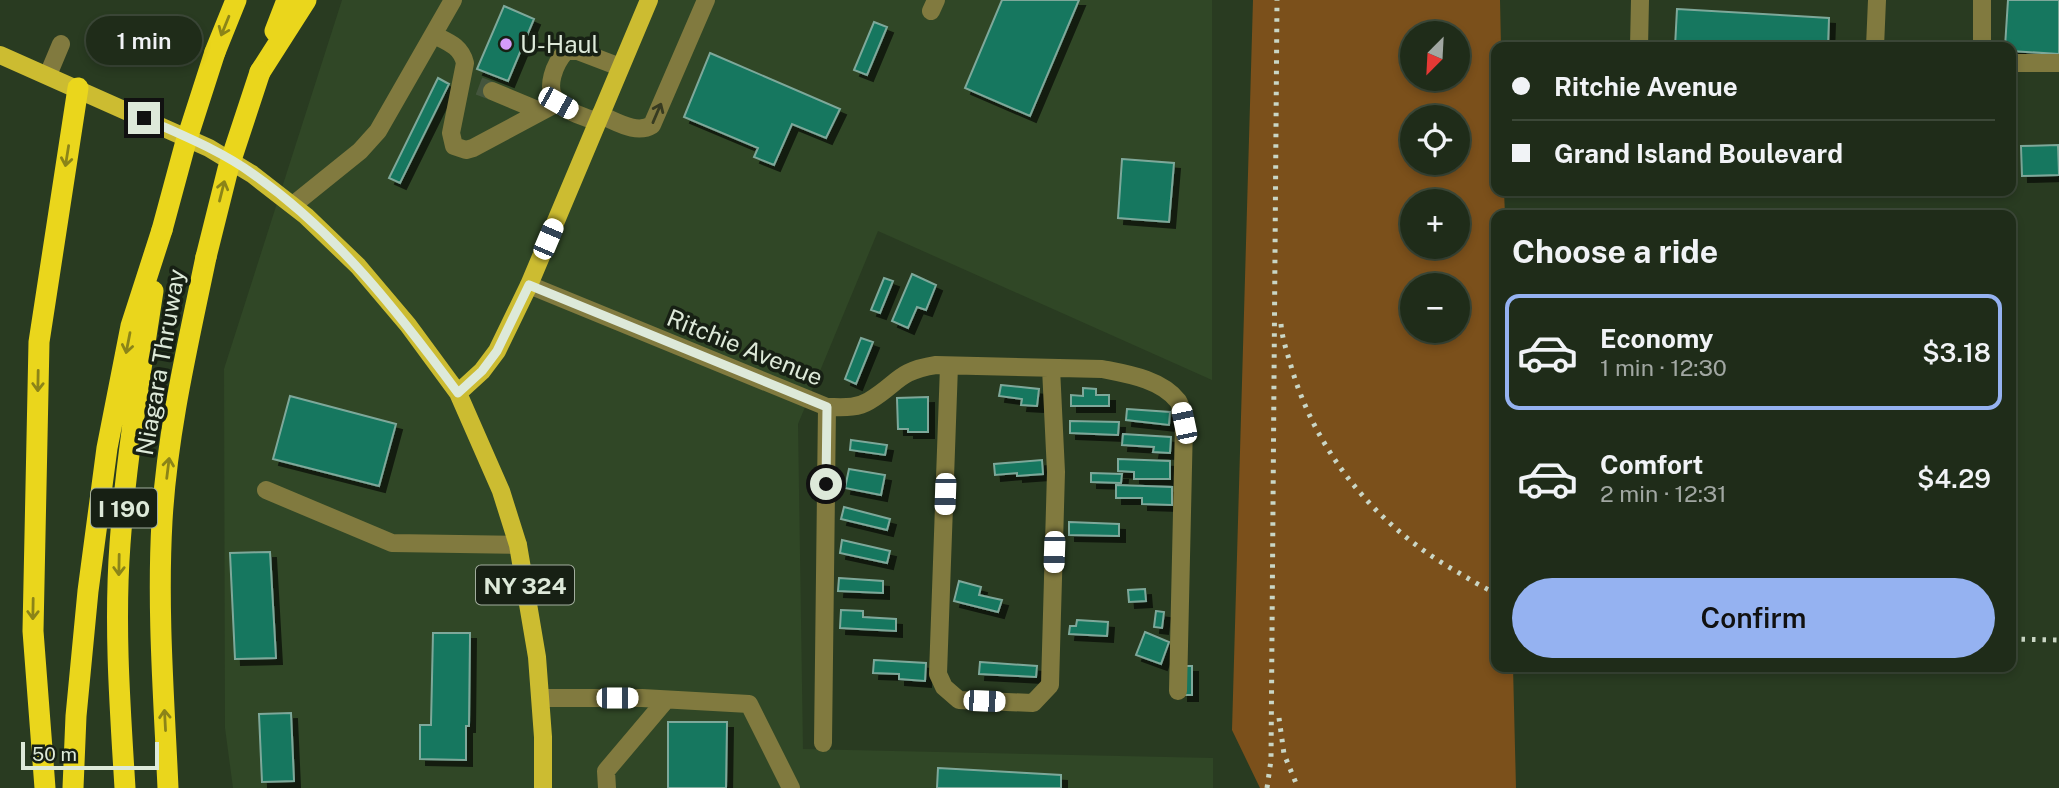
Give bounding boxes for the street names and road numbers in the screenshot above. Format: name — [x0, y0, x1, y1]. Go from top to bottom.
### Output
street label: Niagara Thruway — [130, 266, 190, 457]
street label: Ritchie Avenue — [663, 303, 827, 391]
road number: I 190 — [91, 488, 157, 528]
road number: NY 324 — [476, 566, 574, 604]

